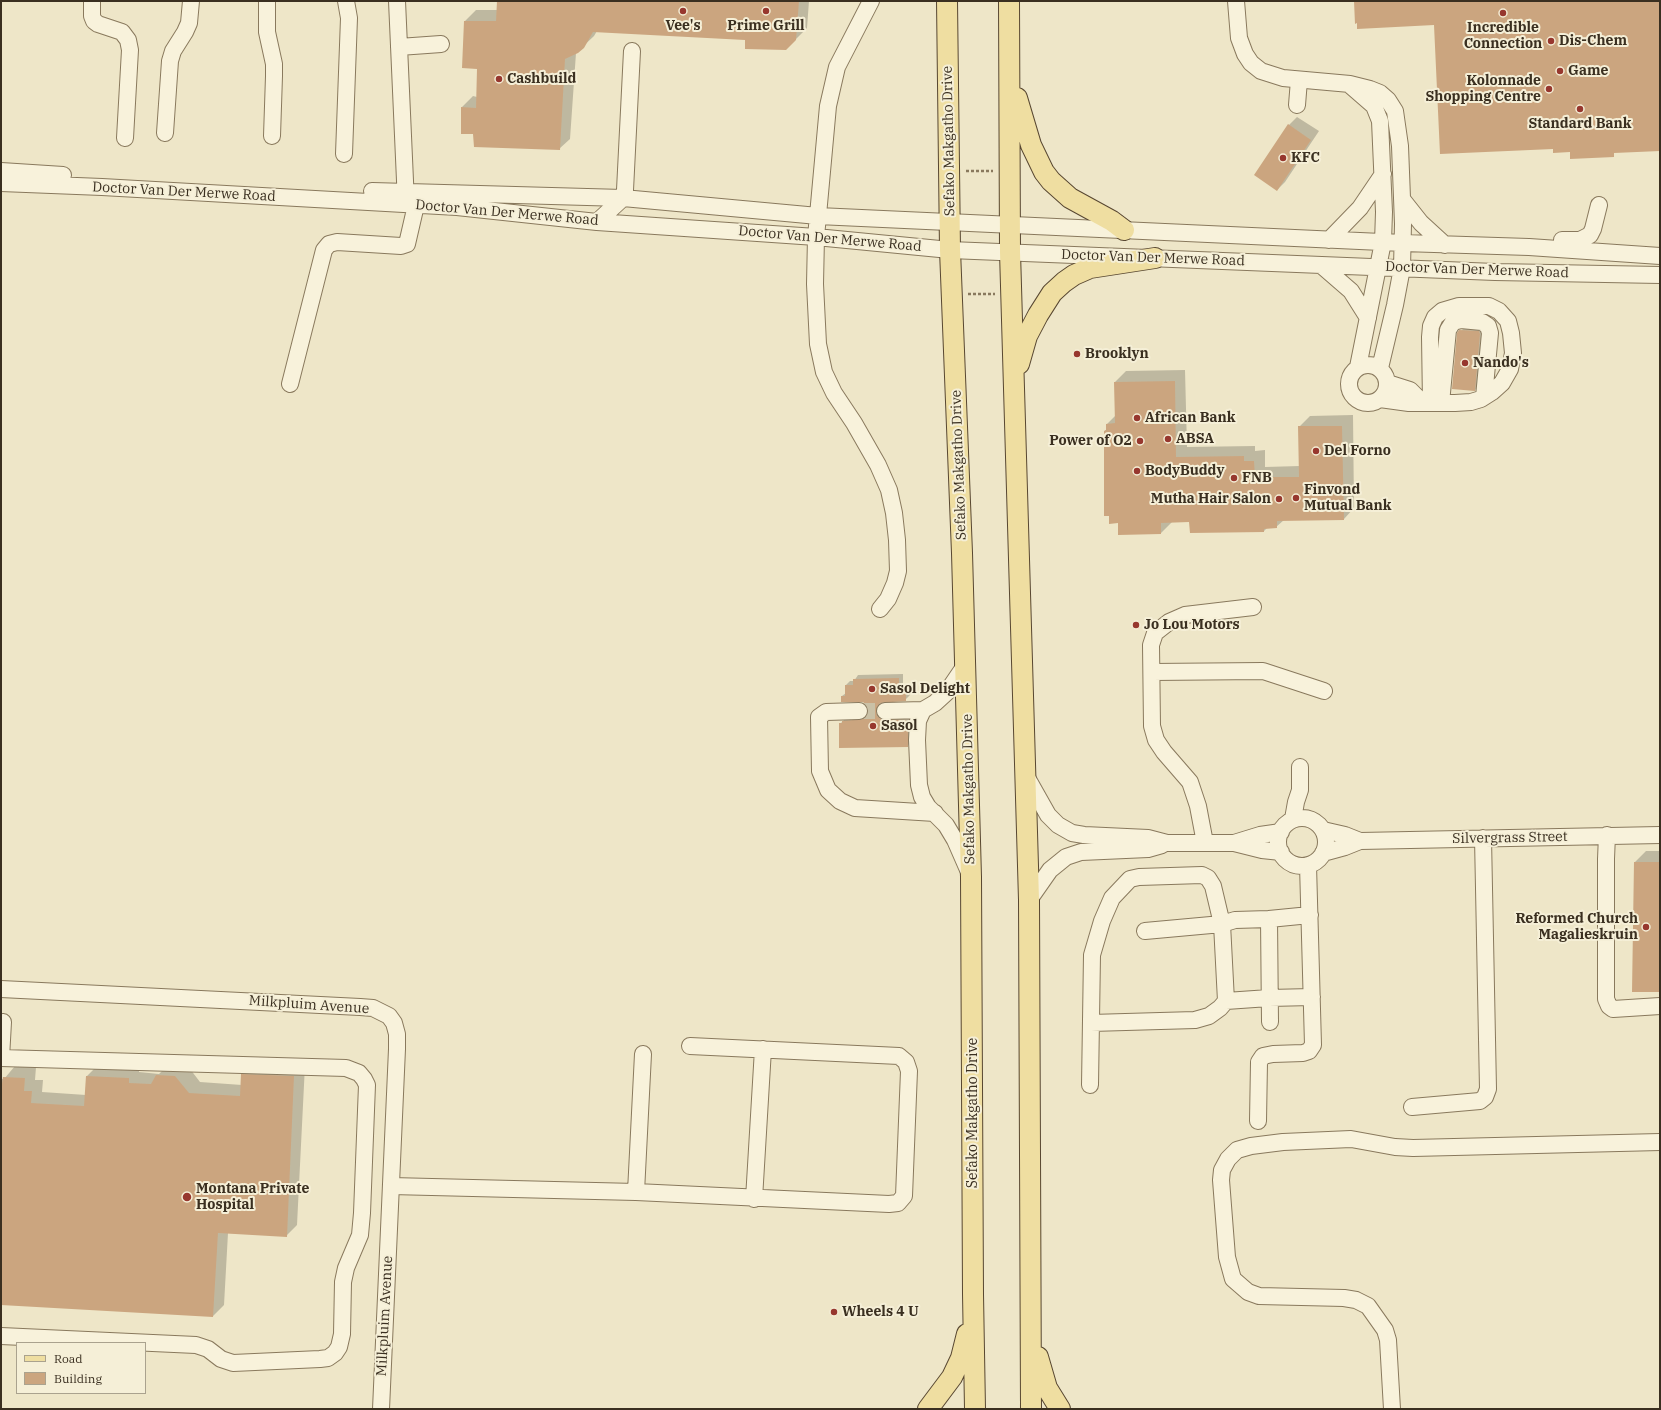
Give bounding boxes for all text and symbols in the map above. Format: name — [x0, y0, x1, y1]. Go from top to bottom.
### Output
marker: Vee's — [678, 6, 688, 16]
marker: Prime Grill — [761, 6, 771, 16]
marker: Incredible Connection — [1498, 8, 1508, 18]
place label: Vee's — [665, 18, 701, 34]
place label: Prime Grill — [727, 18, 805, 34]
place label: Incredible Connection — [1464, 20, 1542, 52]
place label: Dis-Chem — [1559, 33, 1627, 49]
marker: Dis-Chem — [1546, 36, 1556, 46]
place label: Game — [1568, 63, 1609, 79]
street label: Sefako Makgatho Drive — [939, 66, 959, 216]
marker: Game — [1555, 66, 1565, 76]
place label: Cashbuild — [507, 71, 576, 87]
place label: Kolonnade Shopping Centre — [1425, 73, 1541, 106]
marker: Cashbuild — [494, 74, 504, 84]
marker: Kolonnade Shopping Centre — [1544, 84, 1554, 94]
marker: Standard Bank — [1575, 104, 1585, 114]
place label: Standard Bank — [1529, 116, 1631, 132]
place label: KFC — [1291, 150, 1320, 166]
marker: KFC — [1278, 153, 1288, 163]
street label: Doctor Van Der Merwe Road — [92, 179, 276, 205]
street label: Doctor Van Der Merwe Road — [415, 197, 599, 229]
street label: Doctor Van Der Merwe Road — [738, 223, 922, 255]
street label: Doctor Van Der Merwe Road — [1061, 246, 1245, 270]
street label: Doctor Van Der Merwe Road — [1385, 258, 1569, 282]
place label: Brooklyn — [1085, 346, 1149, 362]
marker: Brooklyn — [1072, 349, 1082, 359]
place label: Nando's — [1473, 355, 1529, 371]
marker: Nando's — [1460, 358, 1470, 368]
street label: Sefako Makgatho Drive — [948, 390, 970, 540]
place label: African Bank — [1145, 410, 1236, 426]
marker: African Bank — [1132, 413, 1142, 423]
place label: ABSA — [1176, 431, 1214, 447]
place label: Power of O2 — [1049, 433, 1132, 449]
marker: ABSA — [1163, 434, 1173, 444]
marker: Power of O2 — [1135, 436, 1145, 446]
place label: Del Forno — [1324, 443, 1391, 459]
marker: Del Forno — [1311, 446, 1321, 456]
place label: BodyBuddy — [1145, 463, 1224, 479]
marker: BodyBuddy — [1132, 466, 1142, 476]
place label: FNB — [1242, 470, 1272, 486]
marker: FNB — [1229, 473, 1239, 483]
place label: Finvond Mutual Bank — [1304, 482, 1392, 514]
place label: Mutha Hair Salon — [1151, 491, 1271, 507]
marker: Finvond Mutual Bank — [1291, 493, 1301, 503]
marker: Mutha Hair Salon — [1274, 494, 1284, 504]
place label: Jo Lou Motors — [1144, 617, 1240, 633]
marker: Jo Lou Motors — [1131, 620, 1141, 630]
place label: Sasol Delight — [880, 681, 970, 697]
marker: Sasol Delight — [867, 684, 877, 694]
street label: Sefako Makgatho Drive — [959, 714, 979, 864]
place label: Sasol — [881, 718, 918, 734]
marker: Sasol — [868, 721, 878, 731]
street label: Silvergrass Street — [1452, 829, 1568, 847]
place label: Reformed Church Magalieskruin — [1515, 911, 1638, 944]
marker: Reformed Church Magalieskruin — [1641, 922, 1651, 932]
street label: Milkpluim Avenue — [248, 992, 370, 1018]
street label: Sefako Makgatho Drive — [965, 1038, 981, 1188]
place label: Montana Private Hospital — [196, 1181, 309, 1214]
marker: Montana Private Hospital — [181, 1191, 193, 1203]
street label: Milkpluim Avenue — [373, 1255, 397, 1377]
place label: Wheels 4 U — [842, 1304, 919, 1320]
marker: Wheels 4 U — [829, 1307, 839, 1317]
legend — [16, 1342, 146, 1394]
text: Road — [54, 1351, 83, 1366]
text: Building — [54, 1371, 102, 1386]

